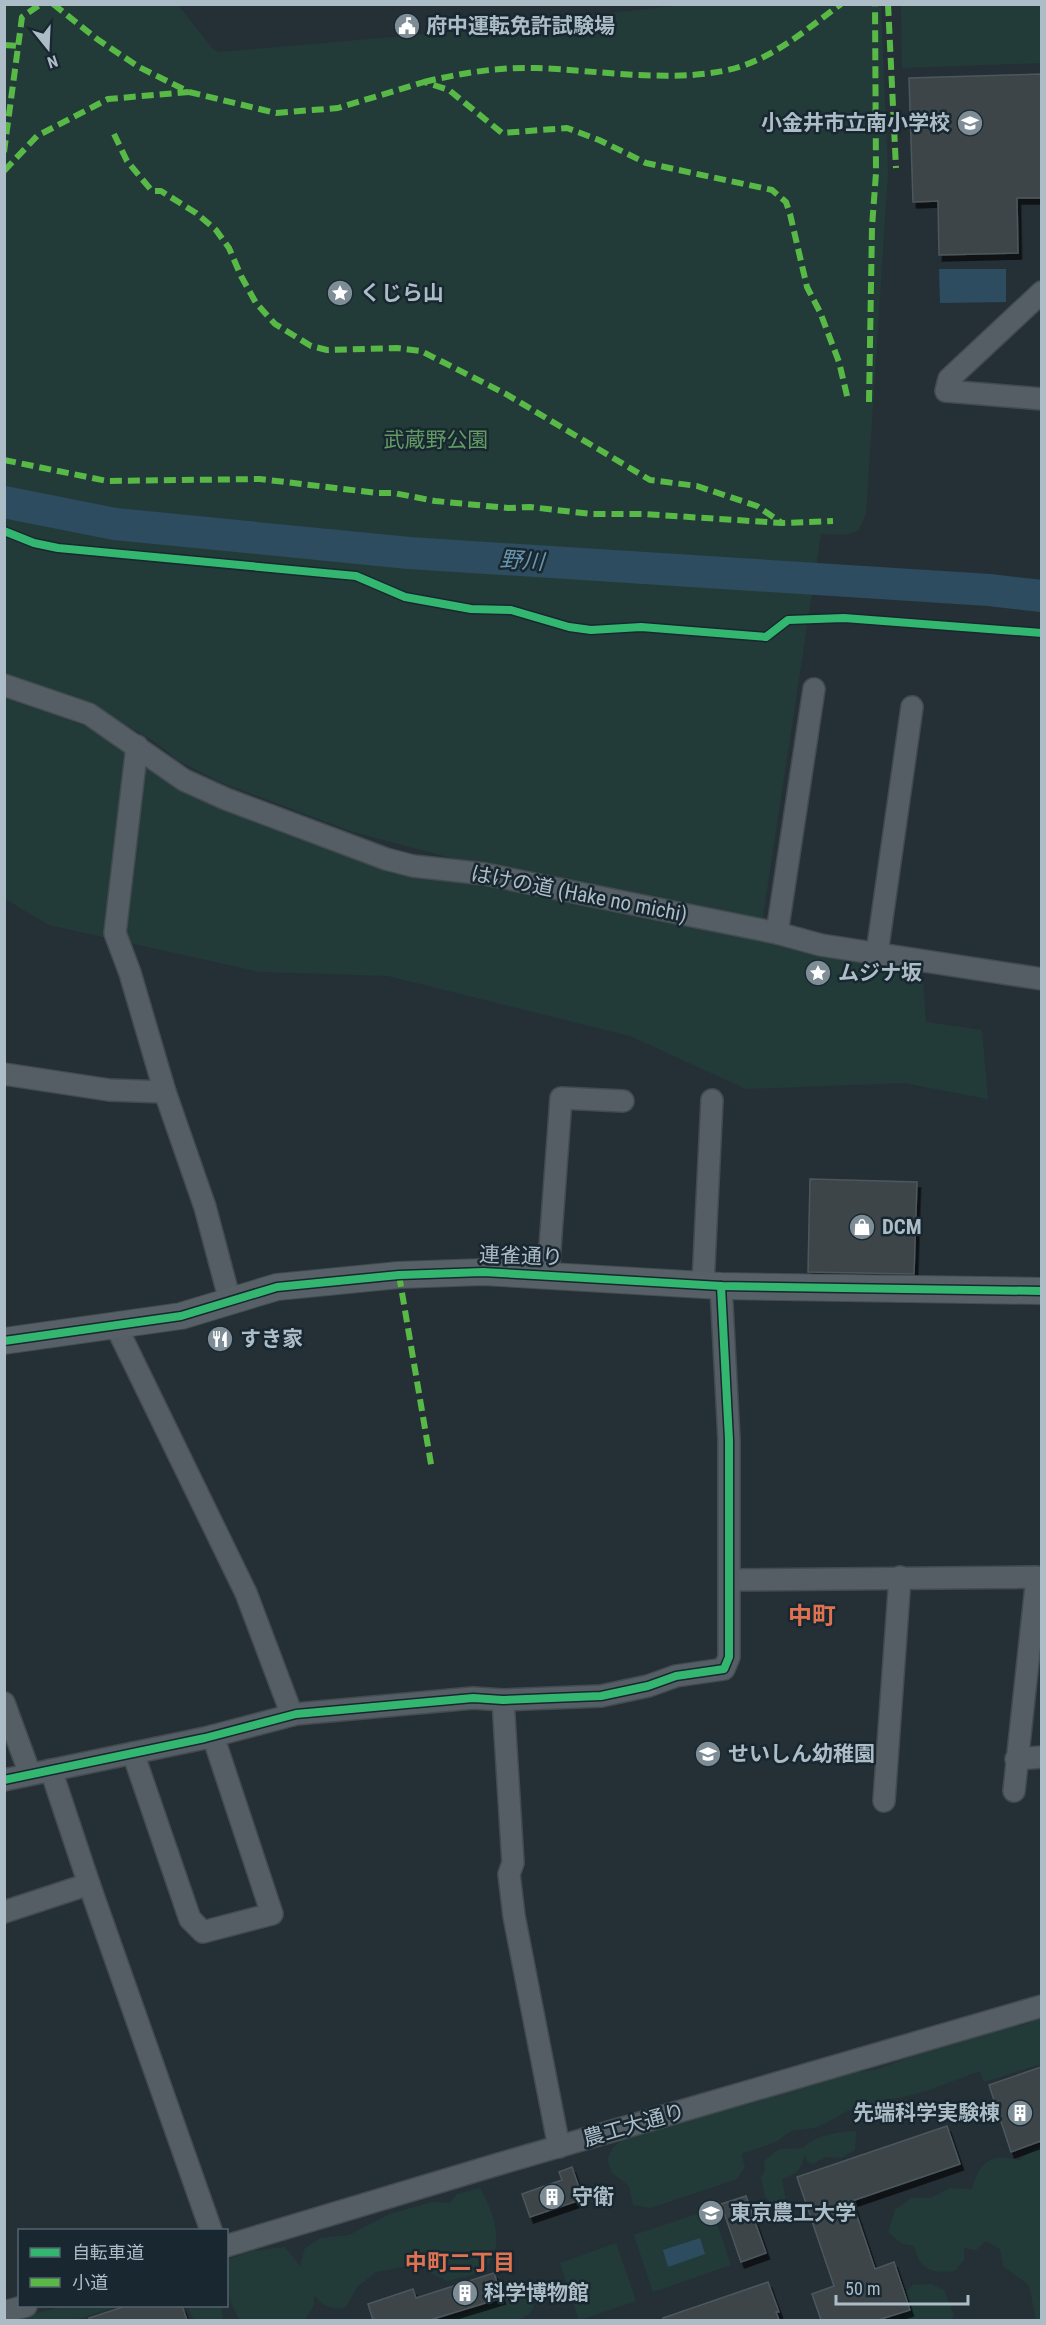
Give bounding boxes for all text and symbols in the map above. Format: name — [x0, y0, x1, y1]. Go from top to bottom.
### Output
public building icon: 府中運転免許試験場 — [392, 11, 422, 41]
place label: 府中運転免許試験場 — [426, 14, 615, 38]
north arrow — [18, 18, 78, 78]
text: N — [45, 51, 60, 72]
school or university icon: 小金井市立南小学校 — [955, 108, 985, 138]
place label: 小金井市立南小学校 — [761, 111, 950, 135]
place icon: くじら山 — [325, 278, 355, 308]
place label: くじら山 — [360, 281, 444, 305]
park label: 武蔵野公園 — [384, 428, 489, 452]
water label: 野川 — [499, 546, 547, 575]
street label: はけの道 (Hake no michi) — [469, 861, 689, 927]
place icon: ムジナ坂 — [803, 958, 833, 988]
place label: ムジナ坂 — [838, 961, 922, 985]
shop icon: DCM — [847, 1212, 877, 1242]
place label: DCM — [882, 1215, 922, 1239]
street label: 連雀通り — [479, 1243, 563, 1269]
restaurant icon: すき家 — [205, 1324, 235, 1354]
place label: すき家 — [240, 1327, 303, 1351]
district label: 中町 — [788, 1602, 836, 1630]
school or university icon: せいしん幼稚園 — [693, 1739, 723, 1769]
place label: せいしん幼稚園 — [728, 1742, 875, 1766]
building icon: 先端科学実験棟 — [1005, 2098, 1035, 2128]
street label: 農工大通り — [580, 2099, 688, 2151]
place label: 先端科学実験棟 — [853, 2101, 1000, 2125]
building icon: 守衛 — [537, 2182, 567, 2212]
place label: 守衛 — [572, 2185, 614, 2209]
school or university icon: 東京農工大学 — [696, 2198, 726, 2228]
place label: 東京農工大学 — [730, 2201, 856, 2225]
legend — [18, 2229, 228, 2307]
text: 自転車道 — [72, 2242, 144, 2263]
district label: 中町二丁目 — [405, 2250, 515, 2275]
scale bar — [836, 2268, 968, 2306]
text: 小道 — [72, 2272, 108, 2293]
building icon: 科学博物館 — [450, 2278, 480, 2308]
text: 50 m — [845, 2278, 880, 2299]
place label: 科学博物館 — [484, 2281, 589, 2305]

